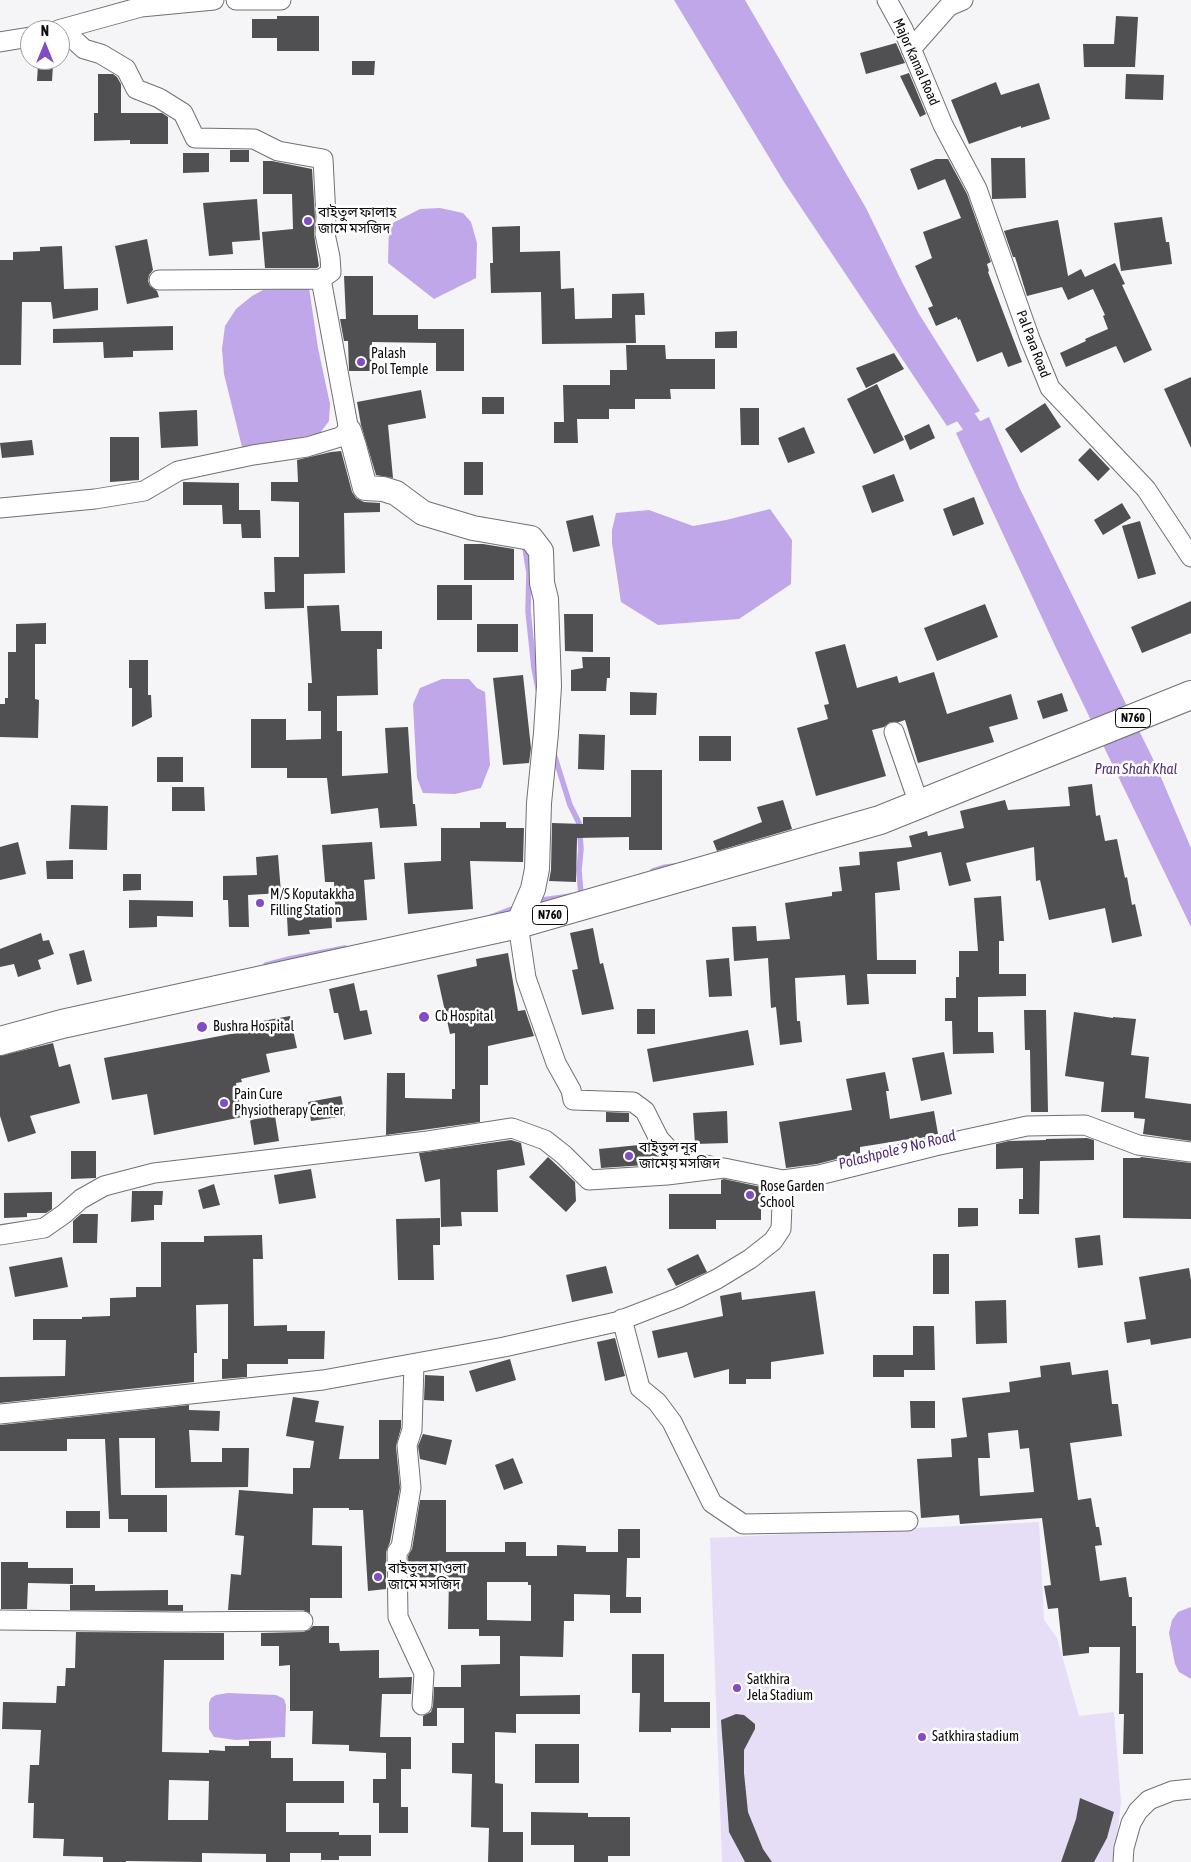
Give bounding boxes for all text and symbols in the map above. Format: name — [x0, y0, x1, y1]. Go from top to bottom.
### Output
street label: Major Kamal Road — [889, 16, 943, 108]
north arrow — [20, 20, 70, 70]
text: N — [41, 23, 49, 39]
place label: বাইতুল ফালাহ জামে মসজিদ — [318, 205, 396, 238]
marker: বাইতুল ফালাহ জামে মসজিদ — [302, 215, 314, 227]
street label: Pal Para Road — [1012, 308, 1054, 380]
place label: Palash Pol Temple — [371, 346, 428, 378]
marker: Palash Pol Temple — [355, 356, 367, 368]
road number: N760 — [1116, 708, 1150, 728]
water label: Pran Shah Khal — [1094, 760, 1178, 778]
place label: M/S Koputakkha Filling Station — [270, 887, 355, 920]
marker: M/S Koputakkha Filling Station — [254, 897, 266, 909]
road number: N760 — [532, 906, 568, 924]
place label: Cb Hospital — [435, 1009, 494, 1025]
marker: Cb Hospital — [417, 1010, 431, 1024]
place label: Bushra Hospital — [213, 1019, 294, 1035]
marker: Bushra Hospital — [195, 1020, 209, 1034]
place label: Pain Cure Physiotherapy Center — [234, 1087, 344, 1120]
marker: Pain Cure Physiotherapy Center — [218, 1097, 230, 1109]
water label: Polashpole 9 No Road — [837, 1127, 957, 1173]
place label: বাইতুল নূর জামেয় মসজিদ — [639, 1140, 720, 1172]
marker: বাইতুল নূর জামেয় মসজিদ — [623, 1150, 635, 1162]
place label: Rose Garden School — [760, 1179, 825, 1212]
marker: Rose Garden School — [744, 1189, 756, 1201]
place label: বাইতুল মাওলা জামে মসজিদ — [388, 1561, 466, 1594]
marker: বাইতুল মাওলা জামে মসজিদ — [372, 1571, 384, 1583]
place label: Satkhira Jela Stadium — [747, 1672, 813, 1704]
marker: Satkhira Jela Stadium — [731, 1682, 743, 1694]
place label: Satkhira stadium — [932, 1729, 1019, 1745]
marker: Satkhira stadium — [916, 1731, 928, 1743]

